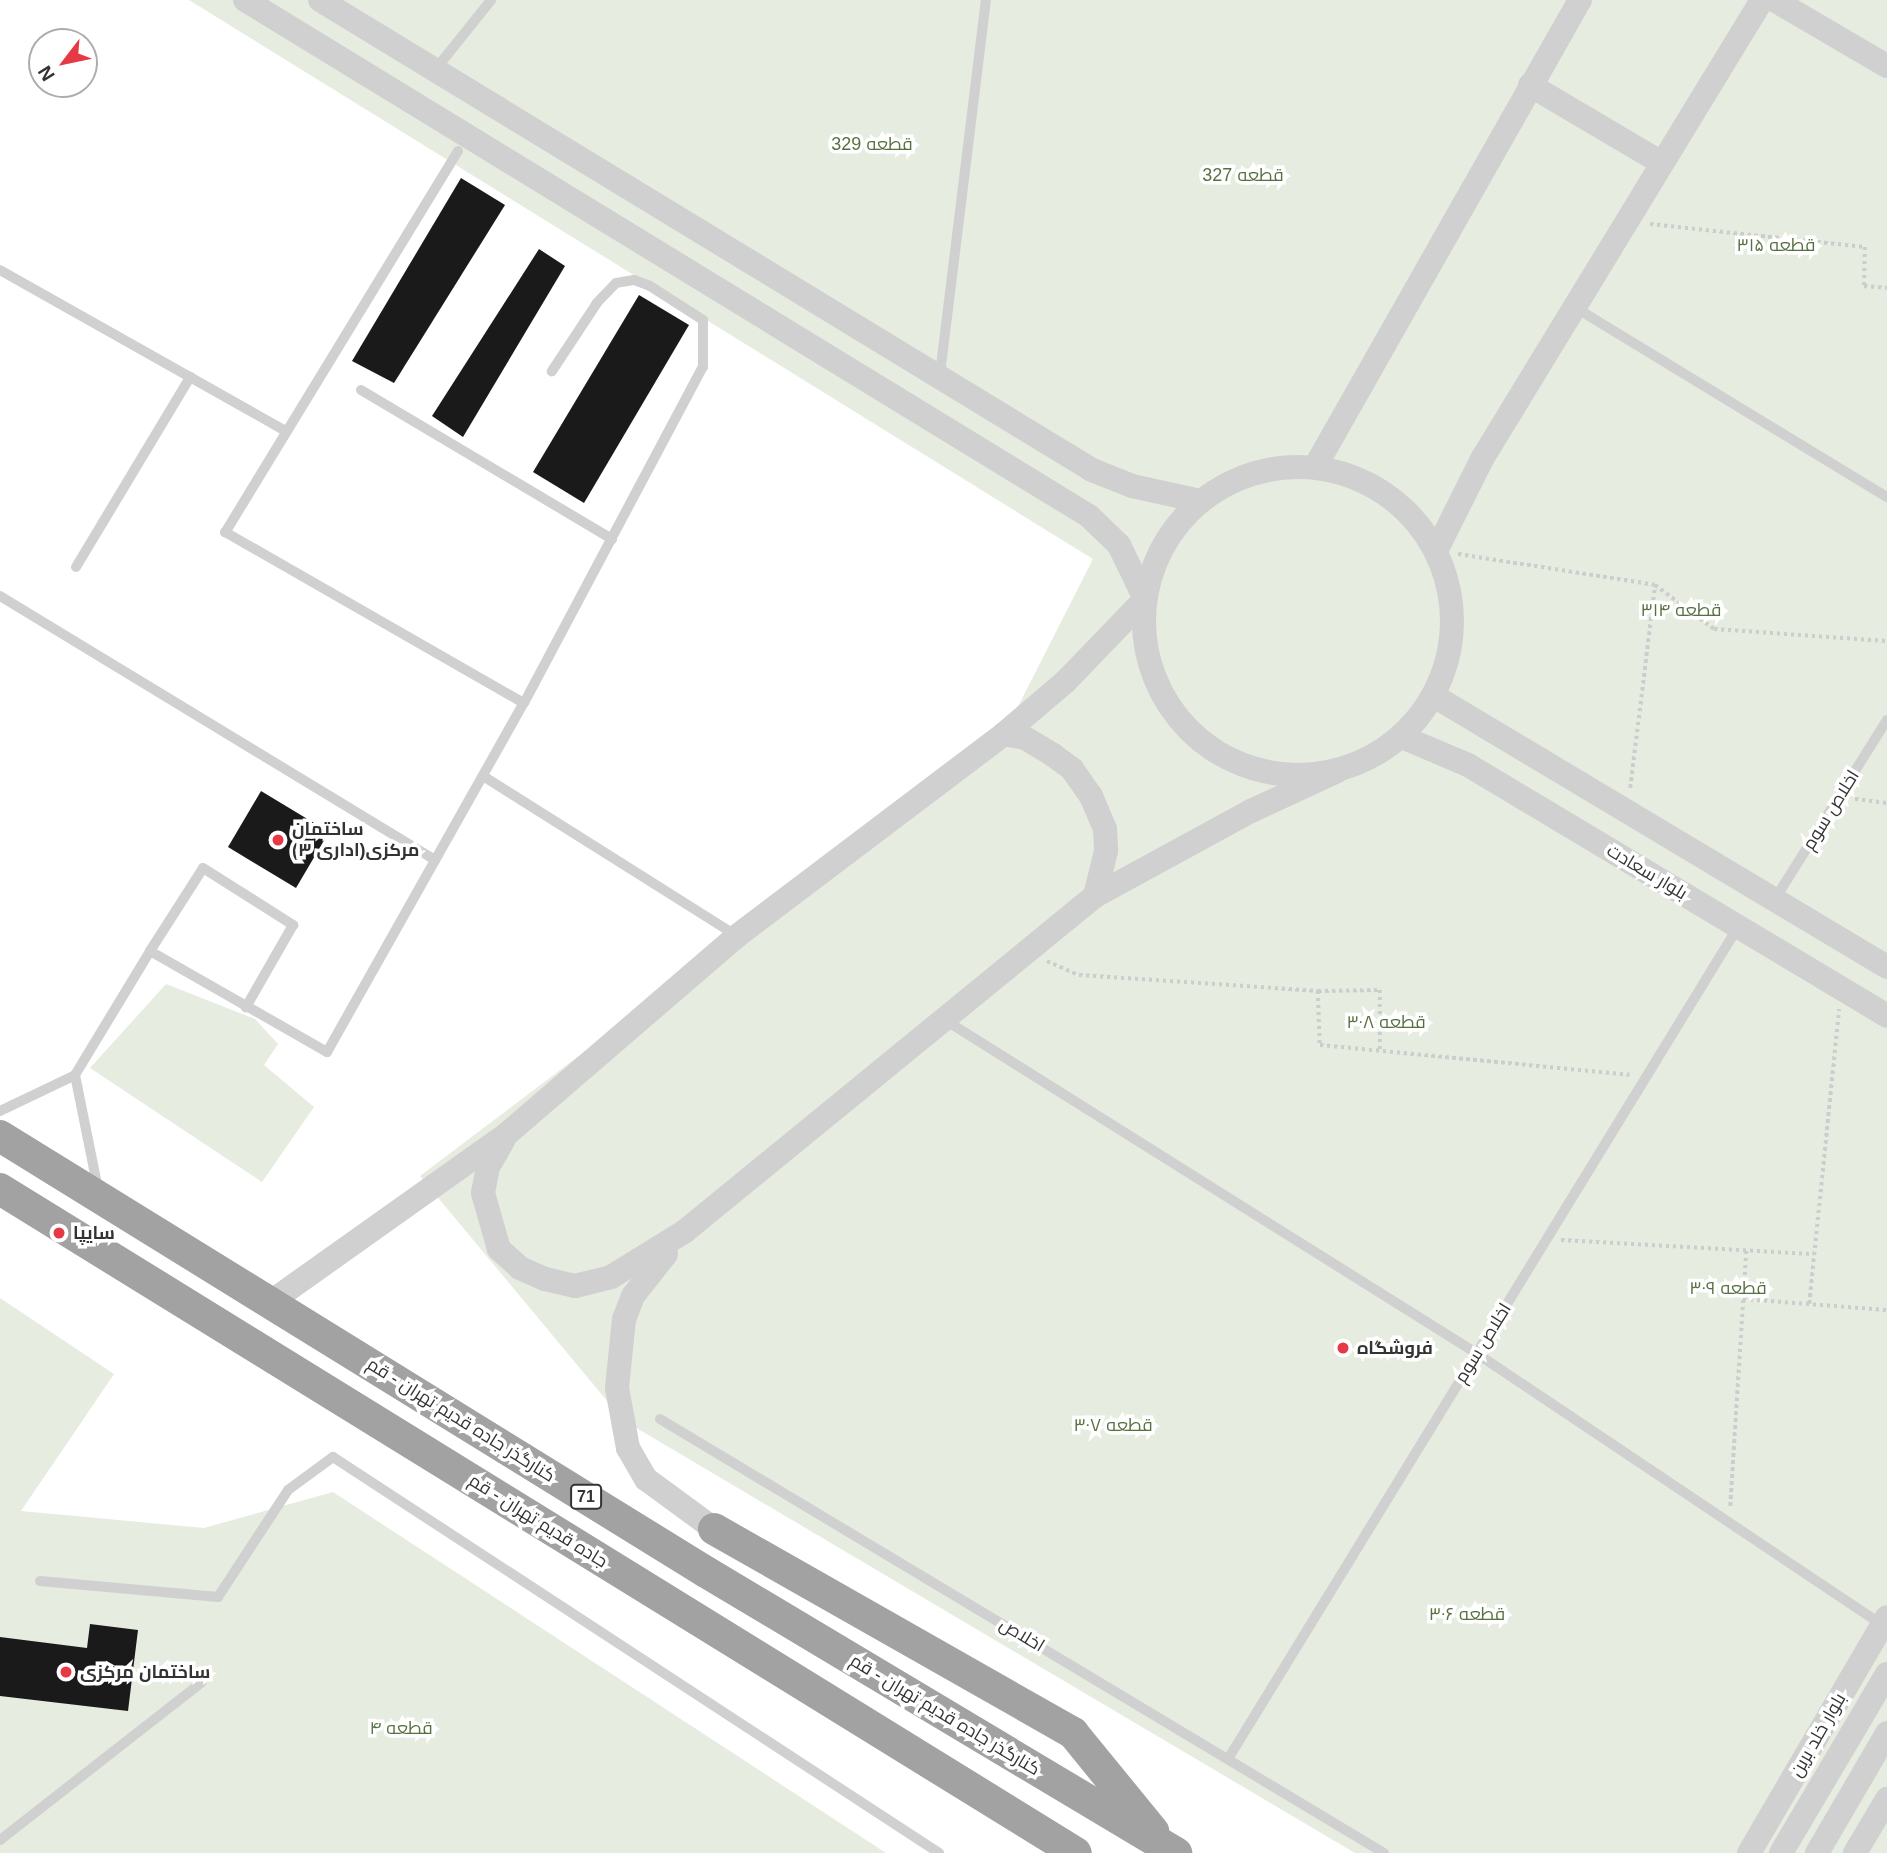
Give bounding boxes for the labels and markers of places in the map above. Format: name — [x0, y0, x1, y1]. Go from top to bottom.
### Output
place label: ساختمان مرکزی(اداری ۳) — [292, 819, 419, 862]
marker: ساختمان مرکزی(اداری ۳) — [270, 832, 286, 848]
place label: سایپا — [73, 1222, 115, 1244]
marker: سایپا — [51, 1225, 67, 1241]
place label: فروشگاه — [1357, 1337, 1433, 1359]
marker: فروشگاه — [1335, 1340, 1351, 1356]
place label: ساختمان مرکزی — [80, 1661, 210, 1683]
marker: ساختمان مرکزی — [58, 1664, 74, 1680]

